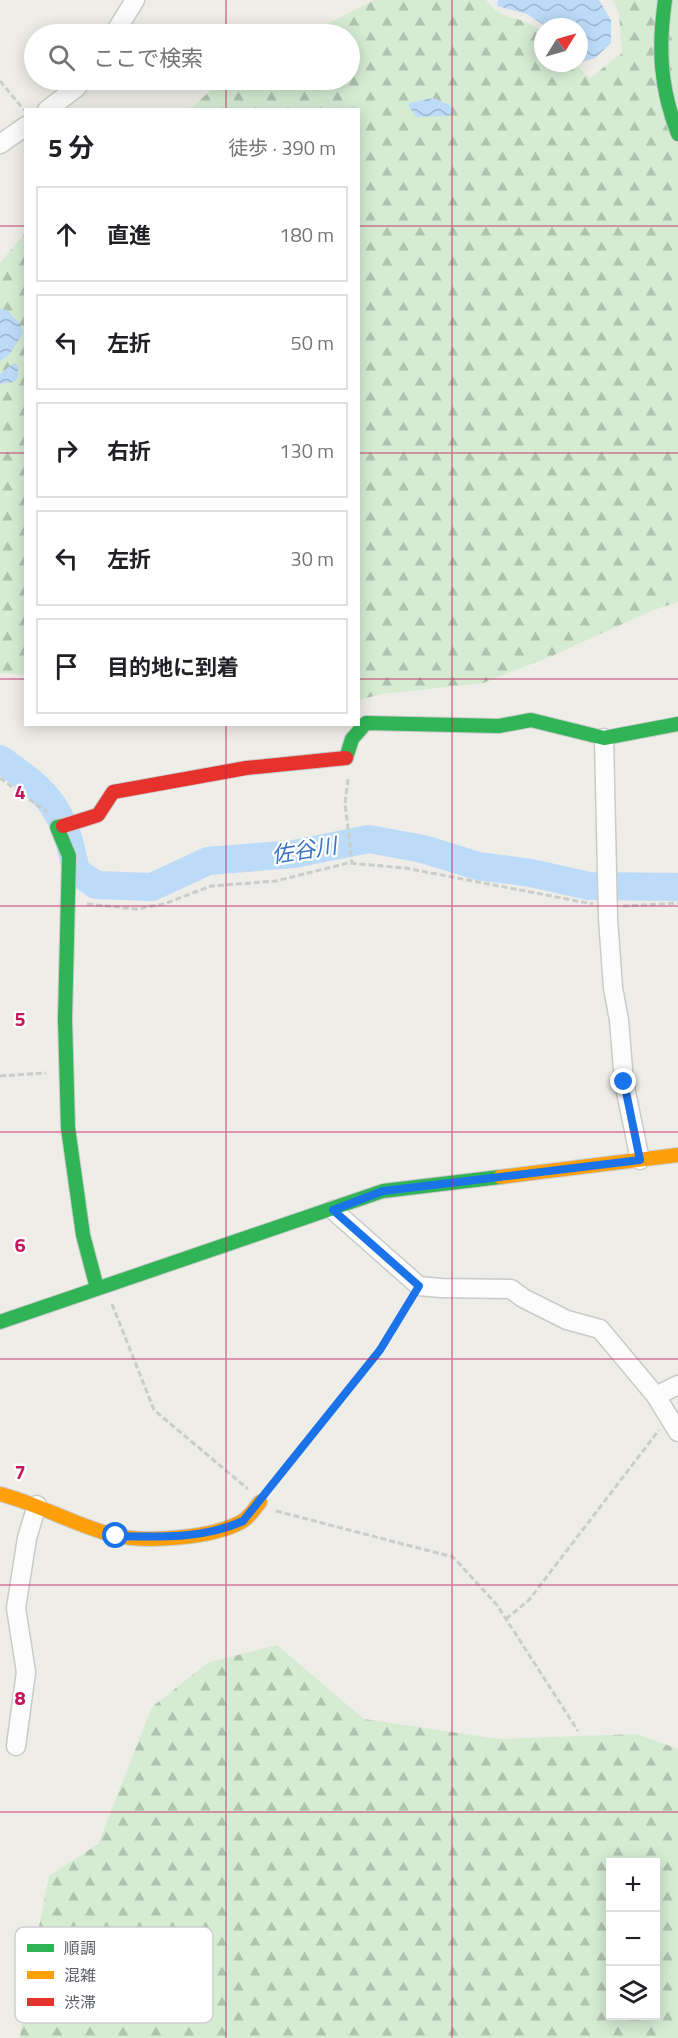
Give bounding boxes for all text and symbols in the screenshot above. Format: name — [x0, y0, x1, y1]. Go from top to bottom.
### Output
north arrow — [534, 18, 588, 72]
search box — [24, 24, 360, 90]
icon: search — [45, 41, 78, 74]
text: ここで検索 — [93, 41, 203, 75]
text: 5 分 — [48, 128, 94, 167]
text: 徒歩 · 390 m — [228, 132, 336, 163]
icon: ahead — [50, 218, 83, 251]
text: 直進 — [107, 218, 151, 252]
text: 180 m — [279, 219, 334, 250]
icon: left — [50, 326, 83, 359]
text: 左折 — [107, 326, 151, 360]
text: 50 m — [290, 327, 334, 358]
icon: right — [50, 434, 83, 467]
text: 右折 — [107, 434, 151, 468]
text: 130 m — [279, 435, 334, 466]
icon: left — [50, 542, 83, 575]
text: 左折 — [107, 542, 151, 576]
text: 30 m — [290, 543, 334, 574]
icon: arrive — [50, 650, 83, 683]
text: 目的地に到着 — [107, 650, 239, 684]
text: 4 — [14, 776, 26, 807]
water label: 佐谷川 — [269, 828, 341, 872]
text: 5 — [14, 1003, 26, 1034]
route end — [610, 1068, 636, 1094]
text: 6 — [14, 1229, 26, 1260]
text: 7 — [14, 1456, 26, 1487]
route start — [102, 1522, 128, 1548]
text: 8 — [14, 1682, 26, 1713]
map controls — [606, 1858, 660, 2020]
button: + — [606, 1858, 660, 1912]
button: − — [606, 1912, 660, 1966]
legend — [15, 1927, 213, 2023]
text: 順調 — [64, 1936, 96, 1960]
text: 混雑 — [64, 1963, 96, 1987]
button: layers — [606, 1966, 660, 2020]
text: 渋滞 — [64, 1990, 96, 2014]

